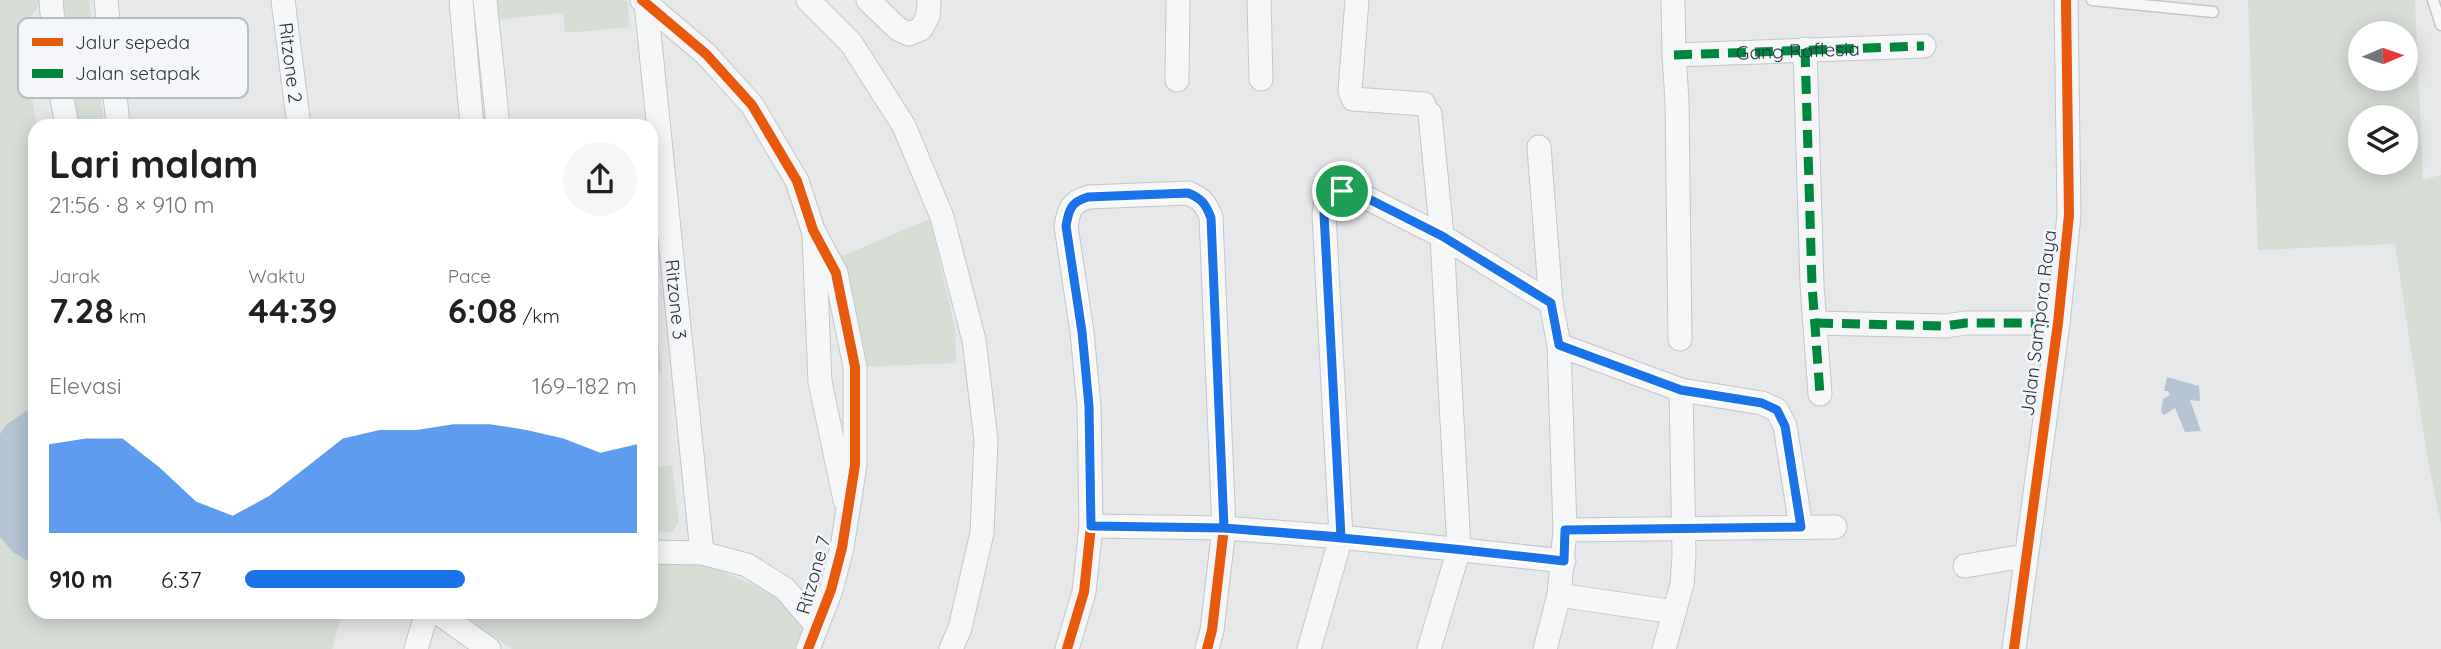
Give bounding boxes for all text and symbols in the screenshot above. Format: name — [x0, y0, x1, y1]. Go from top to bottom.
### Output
legend — [18, 18, 248, 98]
street label: Ritzone 2 — [274, 21, 308, 104]
north arrow — [2348, 21, 2418, 91]
map controls — [2348, 21, 2418, 175]
text: Jalur sepeda — [75, 30, 190, 54]
street label: Gang Raflesia — [1736, 36, 1860, 65]
text: Jalan setapak — [75, 61, 200, 85]
button: layers — [2348, 105, 2418, 175]
text: Lari malam — [49, 140, 258, 188]
button: share — [563, 142, 637, 216]
pin — [1312, 161, 1372, 221]
icon: arrive — [1323, 172, 1361, 210]
text: 21:56 · 8 × 910 m — [49, 190, 215, 219]
street label: Jalan Sampora Raya — [2015, 229, 2061, 417]
street label: Ritzone 3 — [660, 258, 692, 341]
text: Jarak — [49, 264, 100, 288]
text: Waktu — [248, 264, 305, 288]
text: Pace — [448, 264, 491, 288]
text: 7.28 — [49, 288, 114, 332]
text: 44:39 — [248, 288, 338, 332]
text: 6:08 — [448, 288, 517, 332]
text: km — [114, 304, 146, 328]
text: /km — [517, 304, 560, 328]
text: Elevasi — [49, 371, 122, 400]
text: 169–182 m — [532, 371, 637, 400]
street label: Ritzone 7 — [790, 533, 836, 617]
text: 910 m — [49, 565, 113, 594]
text: 6:37 — [161, 565, 202, 594]

